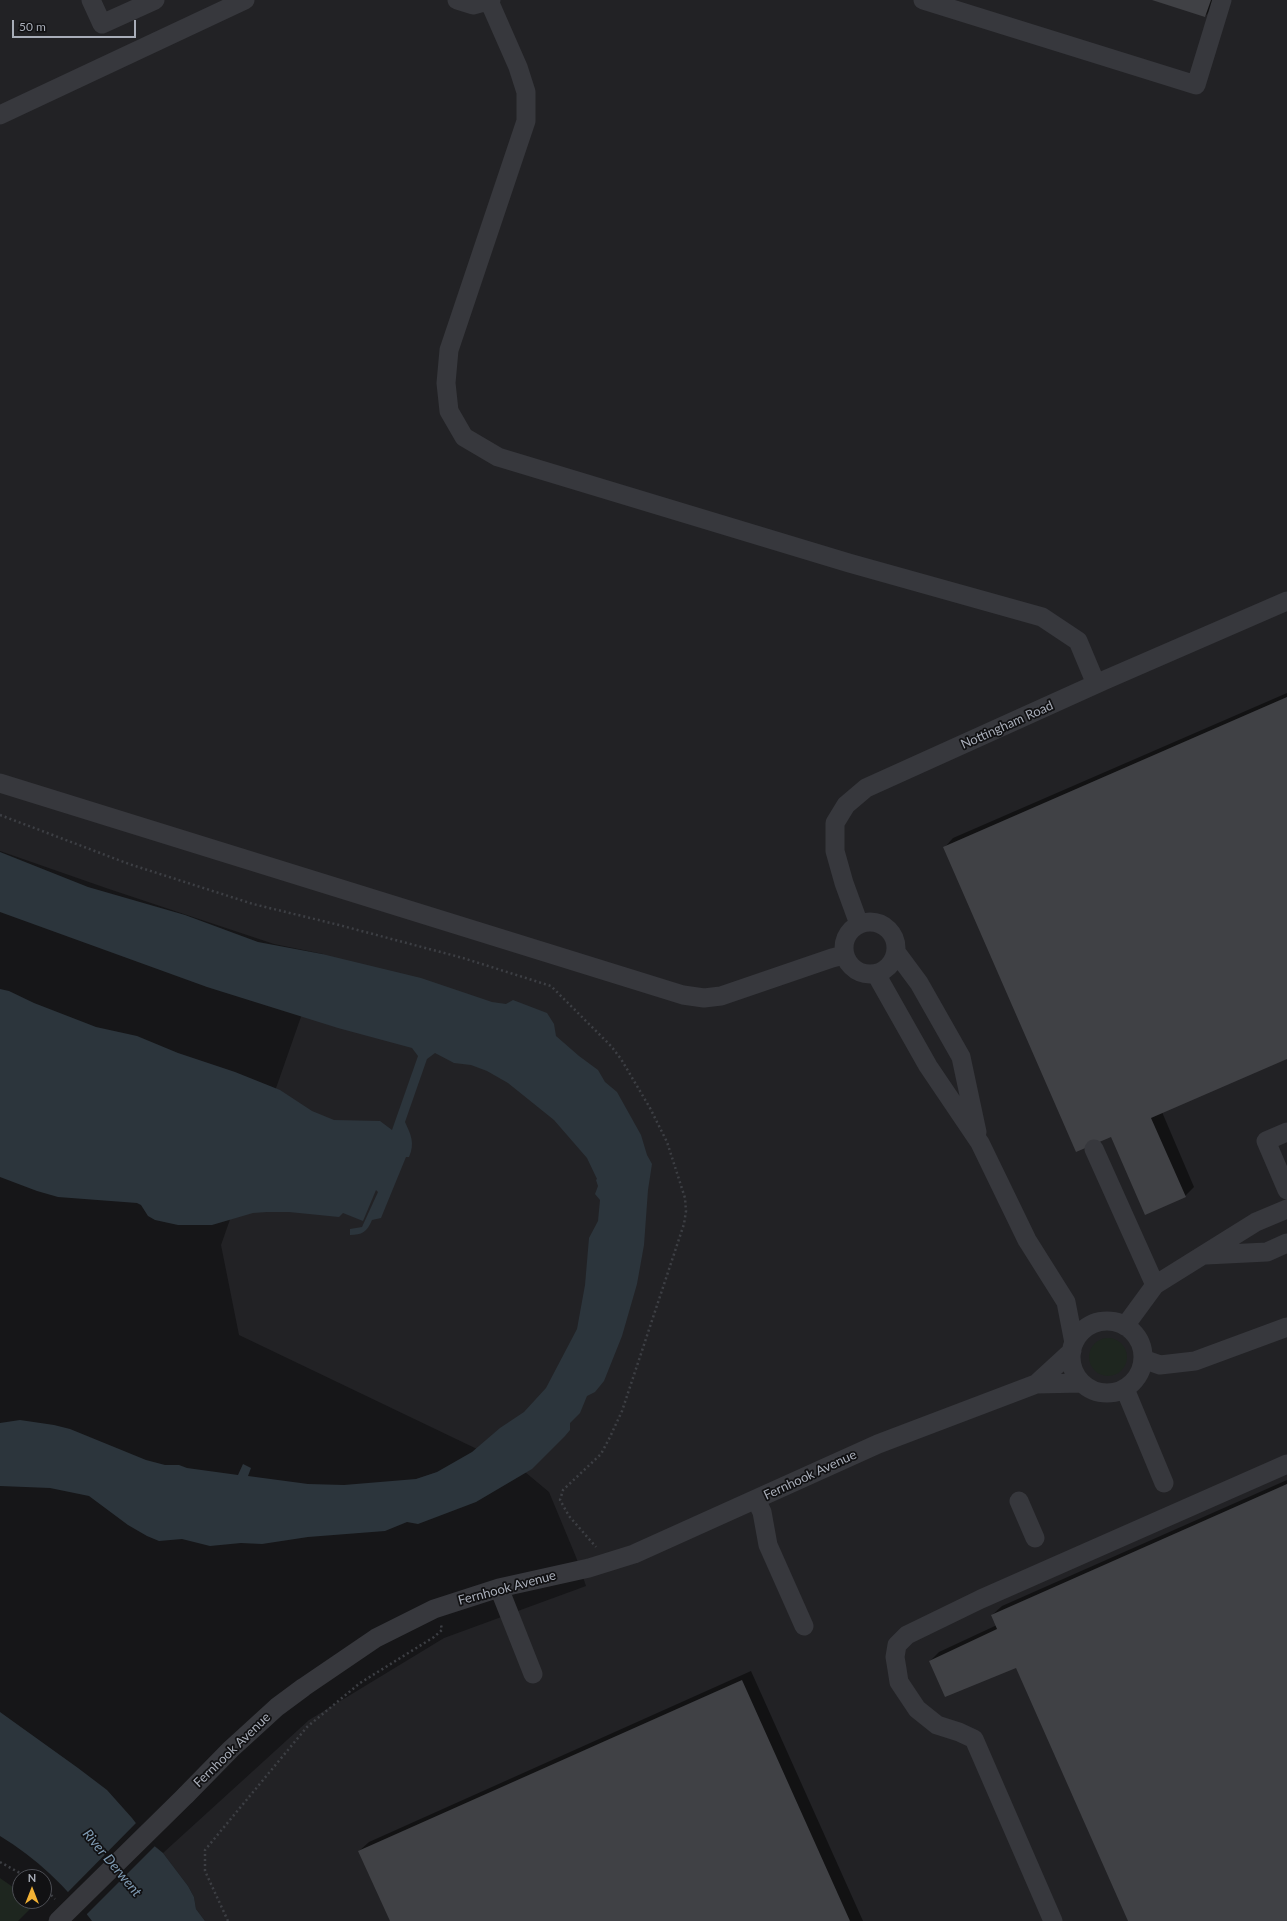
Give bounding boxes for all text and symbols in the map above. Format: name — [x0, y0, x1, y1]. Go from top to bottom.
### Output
scale bar — [14, 12, 138, 38]
text: 50 m — [19, 19, 46, 34]
street label: Nottingham Road — [958, 698, 1056, 752]
street label: Fernhook Avenue — [761, 1447, 859, 1503]
street label: Fernhook Avenue — [456, 1567, 558, 1609]
street label: Fernhook Avenue — [190, 1709, 274, 1791]
water label: River Derwent — [79, 1826, 145, 1900]
north arrow — [12, 1869, 52, 1909]
text: N — [28, 1871, 36, 1884]

